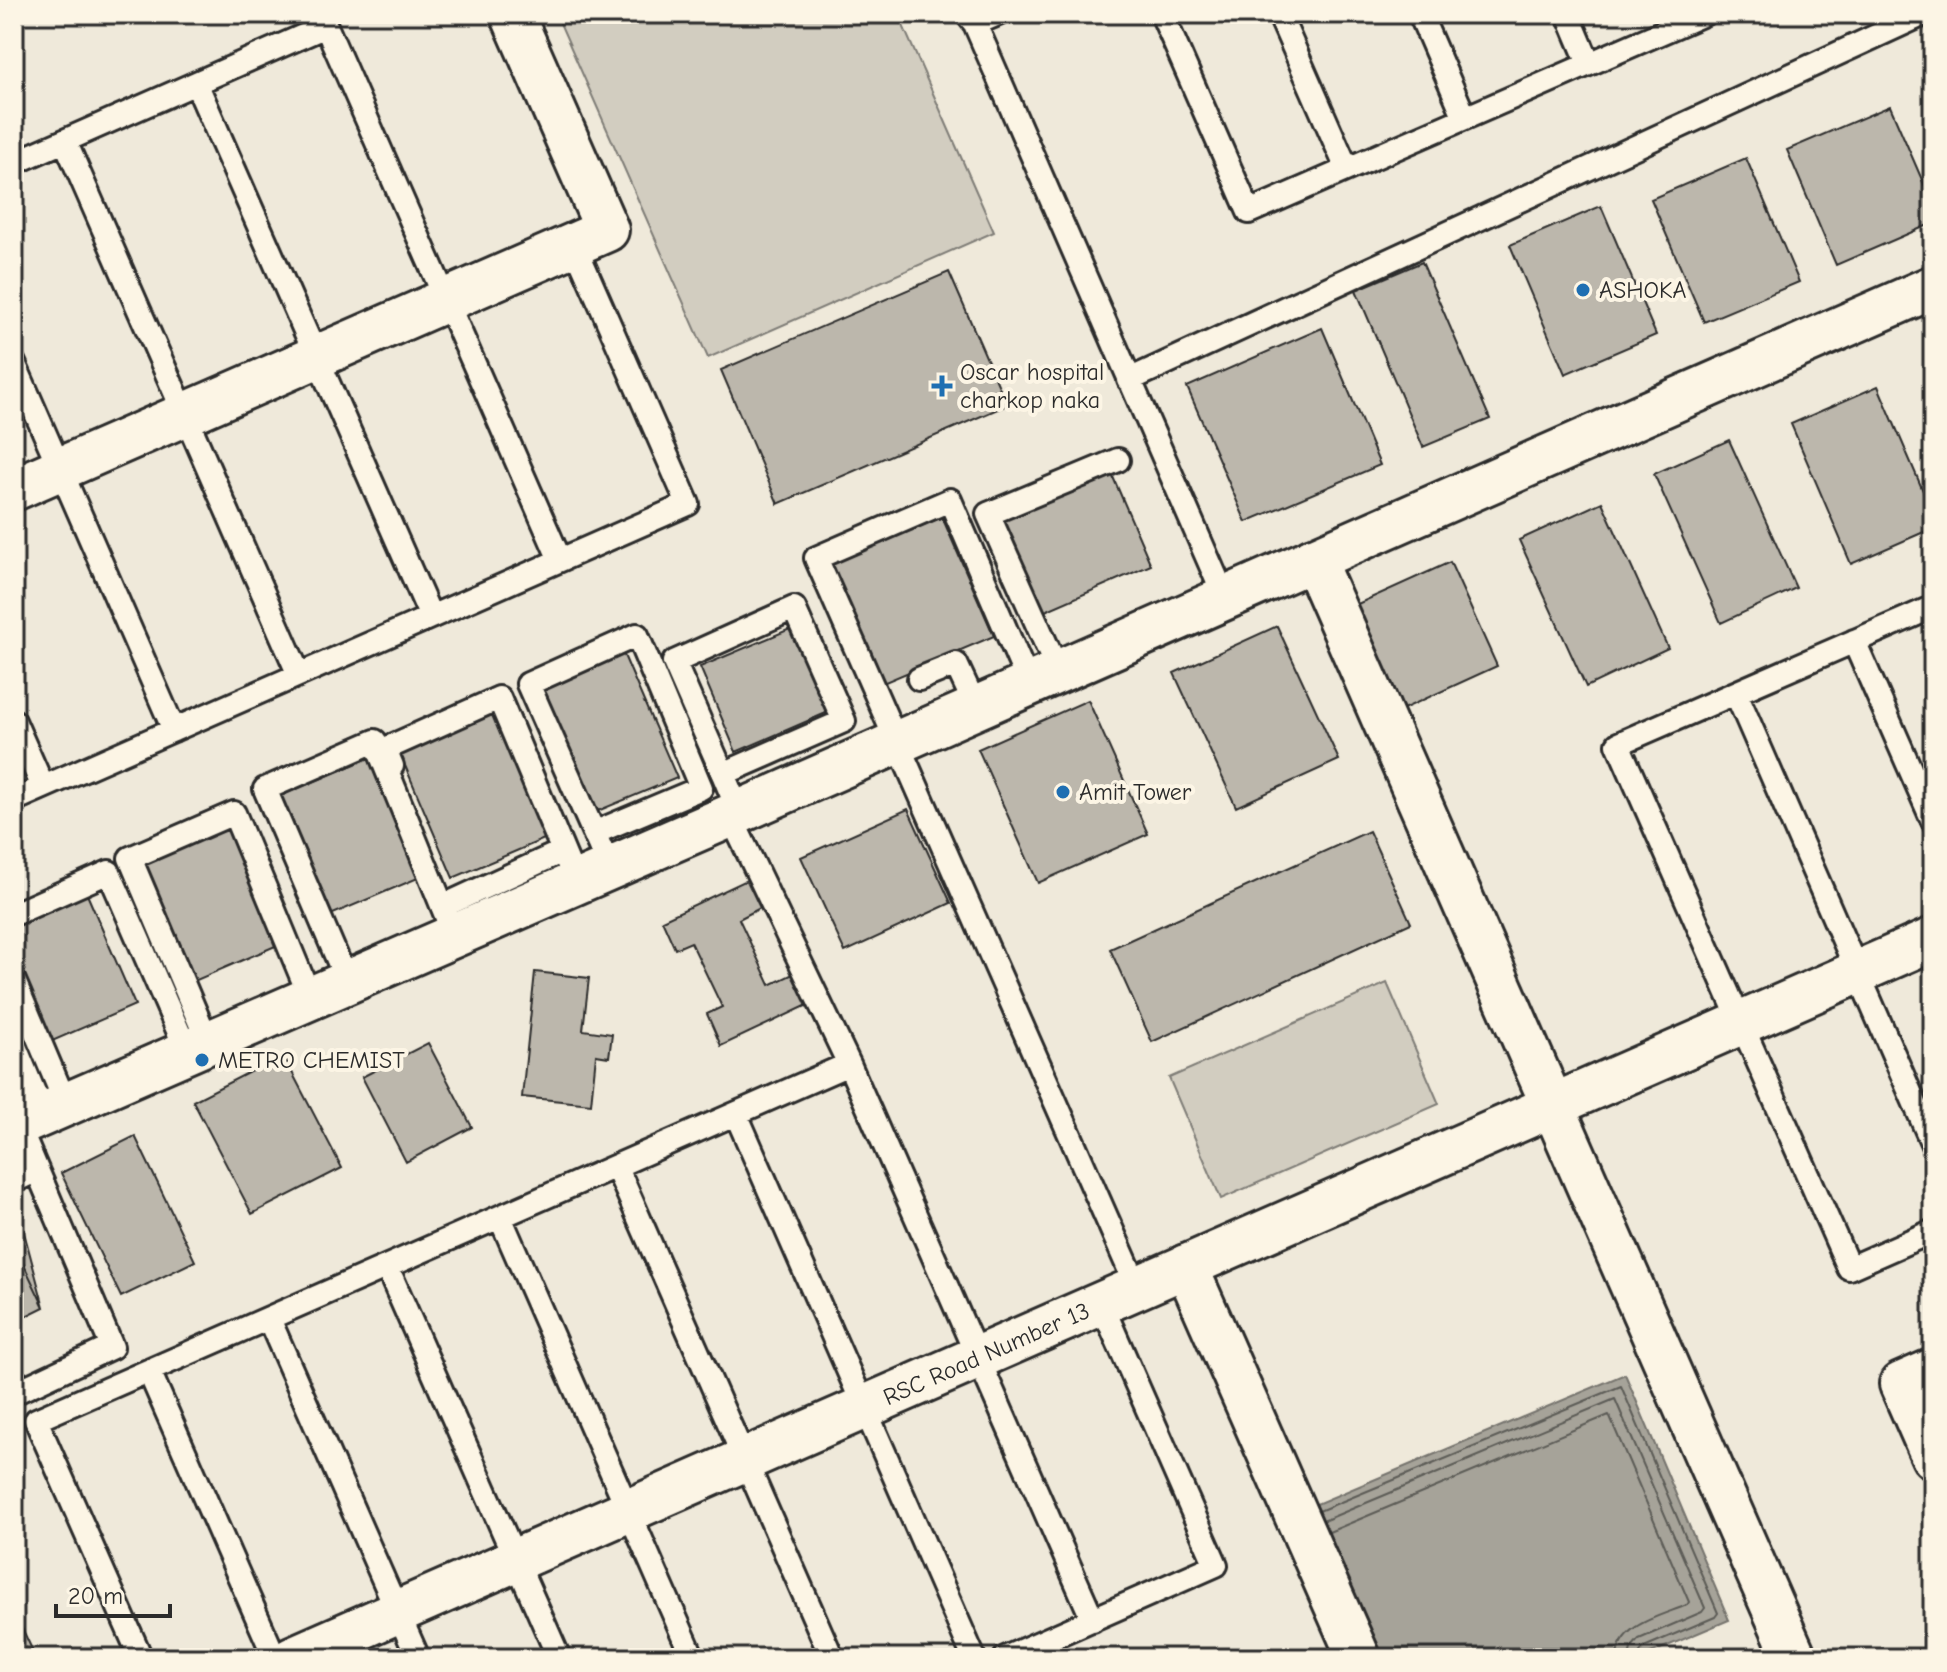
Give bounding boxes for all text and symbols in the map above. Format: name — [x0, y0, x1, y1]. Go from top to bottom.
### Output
place label: ASHOKA — [1599, 276, 1686, 304]
marker: ASHOKA — [1574, 281, 1592, 299]
place label: Oscar hospital charkop naka — [960, 358, 1104, 414]
marker: Oscar hospital charkop naka — [931, 375, 953, 397]
place label: Amit Tower — [1079, 778, 1192, 806]
marker: Amit Tower — [1054, 783, 1072, 801]
place label: METRO CHEMIST — [218, 1046, 405, 1074]
marker: METRO CHEMIST — [193, 1051, 211, 1069]
street label: RSC Road Number 13 — [879, 1296, 1094, 1411]
scale bar — [56, 1568, 170, 1618]
text: 20 m — [68, 1582, 123, 1610]

